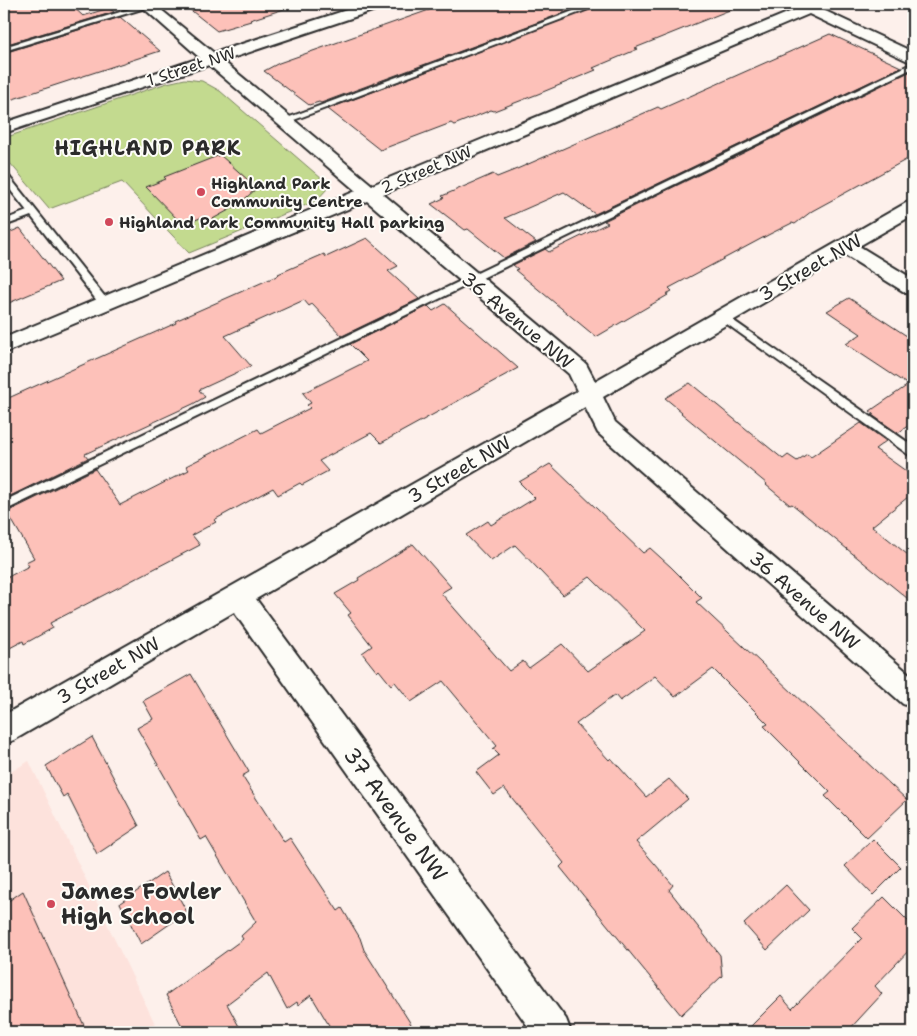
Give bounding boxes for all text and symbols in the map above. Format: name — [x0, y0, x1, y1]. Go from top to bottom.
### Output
street label: 1 Street NW — [144, 42, 238, 91]
district label: HIGHLAND PARK — [55, 135, 241, 161]
street label: 2 Street NW — [378, 141, 475, 198]
place label: Highland Park Community Centre — [211, 173, 363, 212]
marker: Highland Park Community Centre — [195, 186, 207, 198]
place label: Highland Park Community Hall parking — [119, 212, 444, 233]
marker: Highland Park Community Hall parking — [103, 216, 115, 228]
street label: 3 Street NW — [754, 228, 866, 307]
street label: 36 Avenue NW — [456, 266, 579, 375]
street label: 3 Street NW — [403, 430, 515, 509]
street label: 36 Avenue NW — [744, 545, 865, 655]
street label: 3 Street NW — [52, 631, 164, 710]
street label: 37 Avenue NW — [337, 741, 454, 887]
place label: James Fowler High School — [61, 877, 222, 931]
marker: James Fowler High School — [45, 898, 57, 910]

